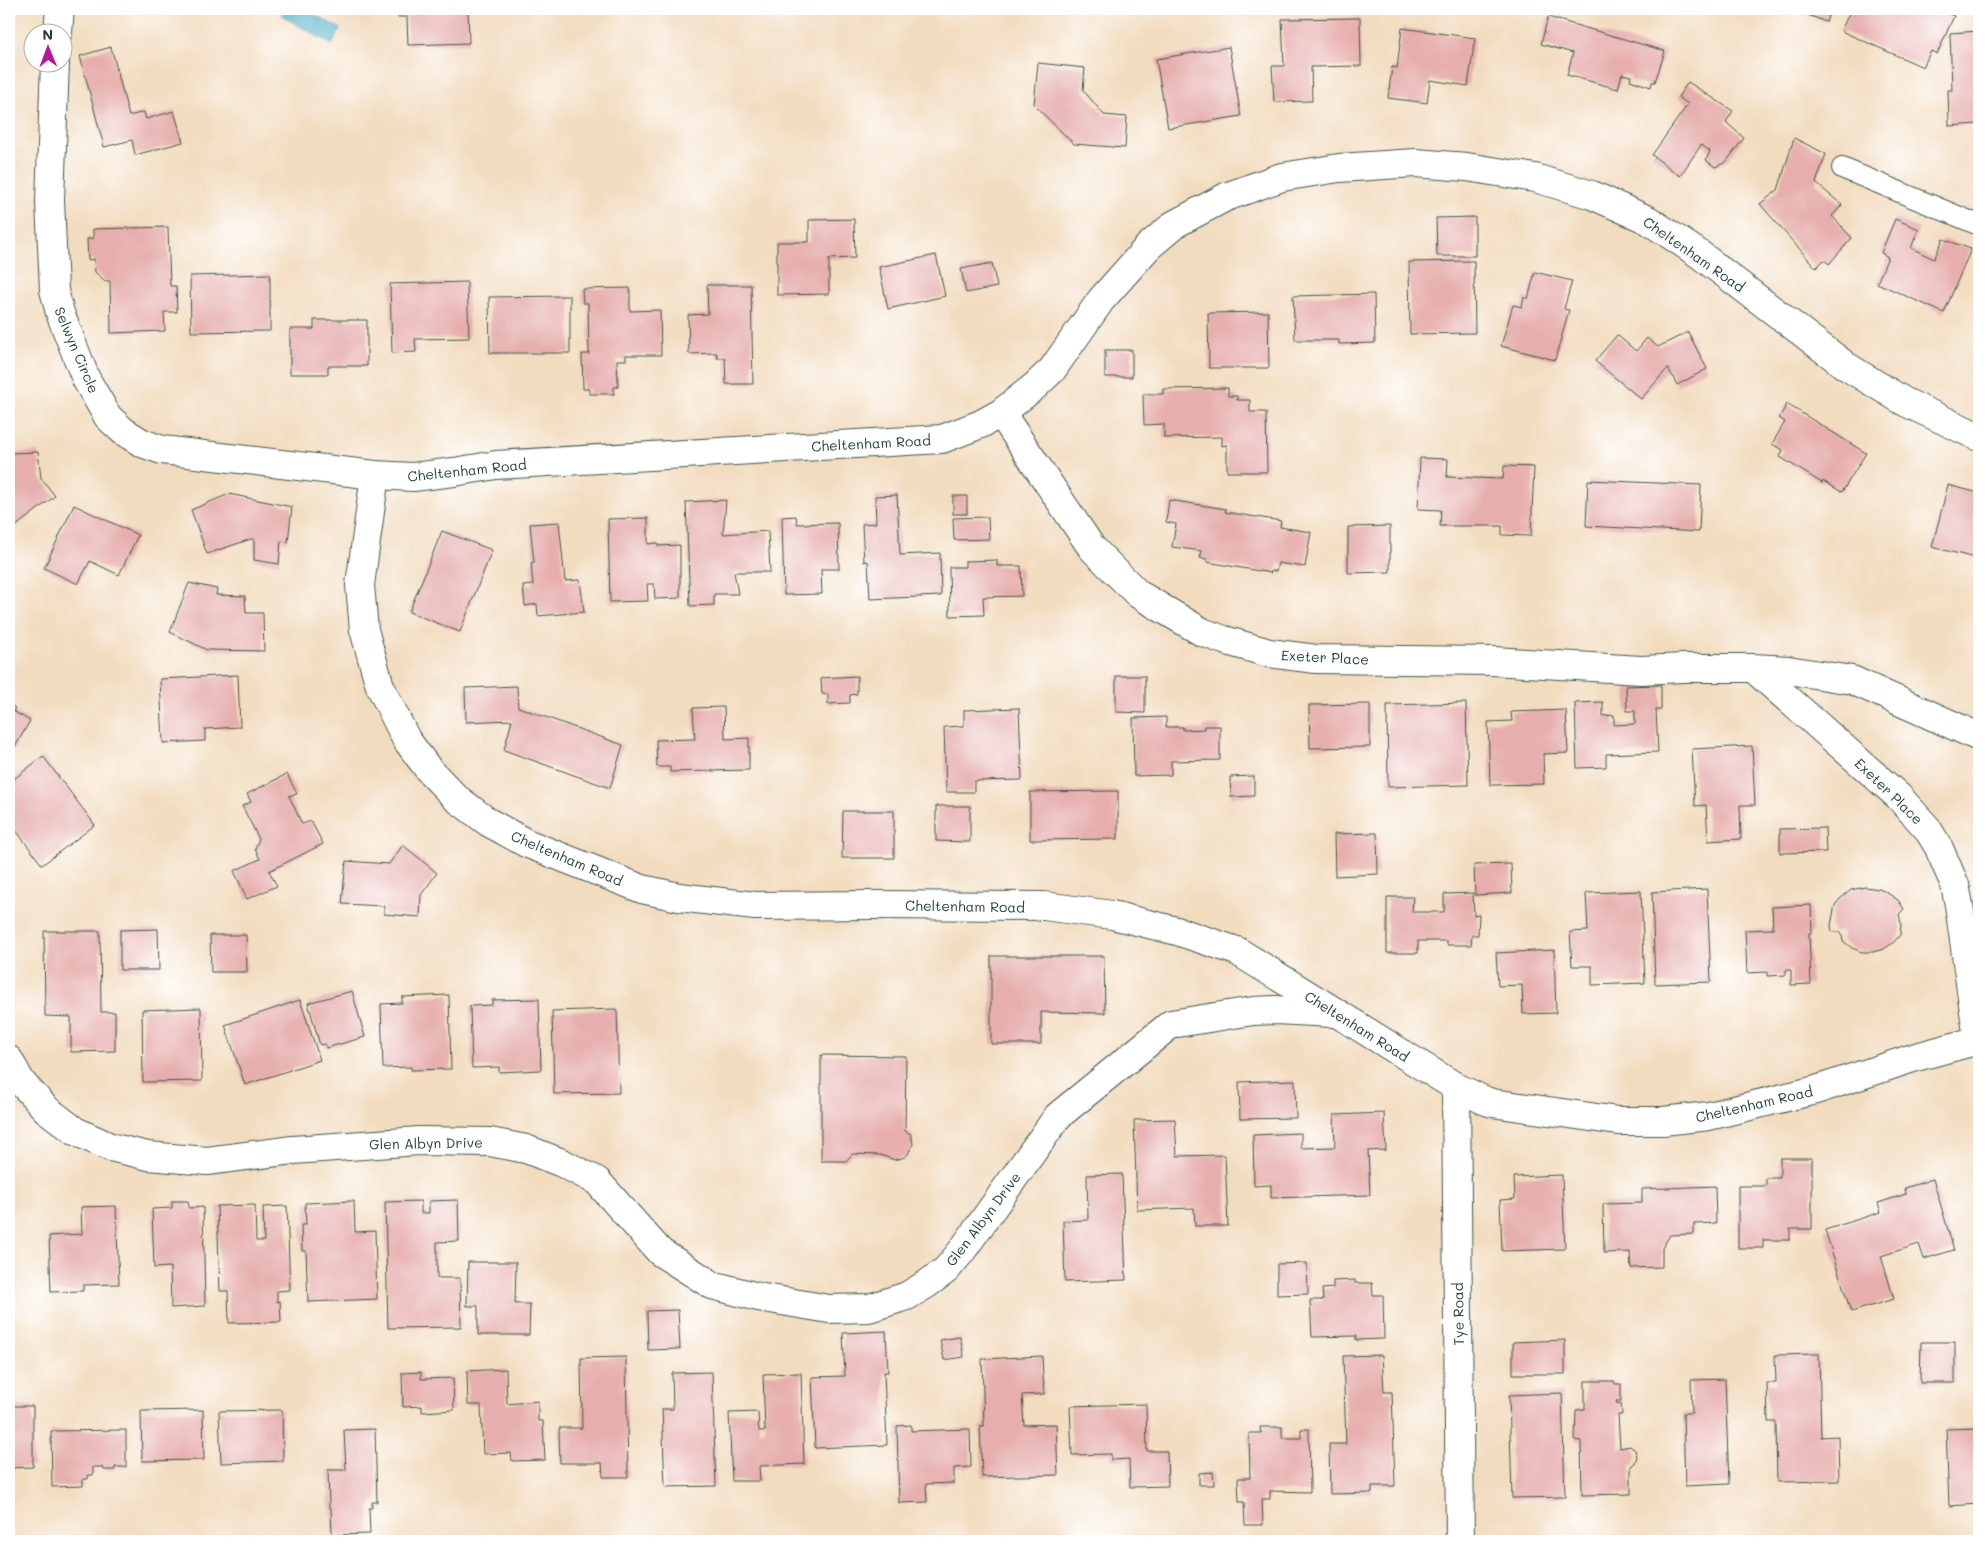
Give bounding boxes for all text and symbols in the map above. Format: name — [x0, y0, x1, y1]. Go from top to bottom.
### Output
north arrow — [22, 22, 72, 72]
text: N — [42, 25, 53, 44]
street label: Cheltenham Road — [1639, 212, 1749, 296]
street label: Selwyn Circle — [50, 304, 104, 396]
street label: Cheltenham Road — [811, 430, 931, 456]
street label: Cheltenham Road — [406, 454, 528, 486]
street label: Exeter Place — [1281, 645, 1369, 669]
street label: Exeter Place — [1851, 754, 1927, 828]
street label: Cheltenham Road — [508, 826, 626, 890]
street label: Cheltenham Road — [905, 895, 1025, 917]
street label: Cheltenham Road — [1301, 986, 1413, 1066]
street label: Cheltenham Road — [1693, 1081, 1815, 1127]
street label: Glen Albyn Drive — [369, 1133, 483, 1153]
street label: Glen Albyn Drive — [941, 1168, 1025, 1270]
street label: Tye Road — [1448, 1282, 1468, 1346]

